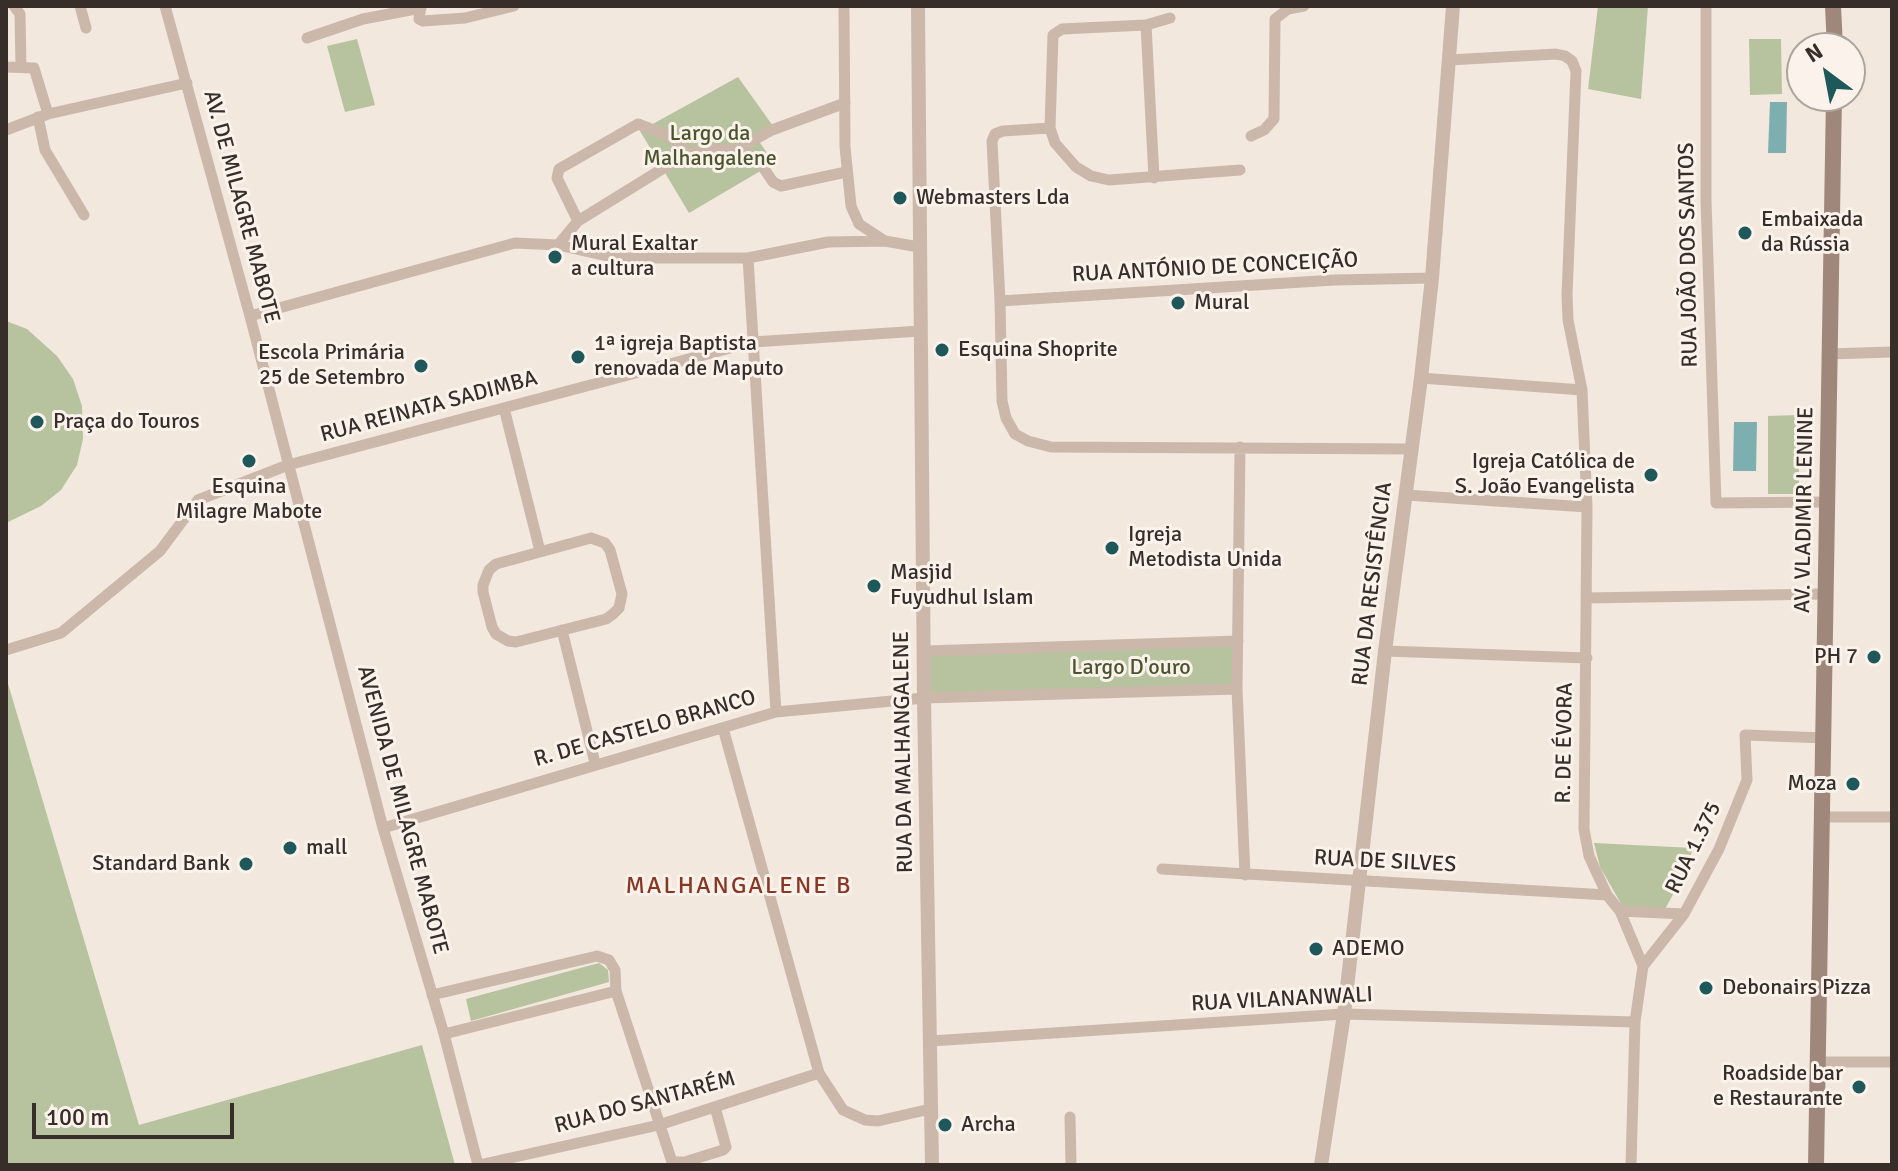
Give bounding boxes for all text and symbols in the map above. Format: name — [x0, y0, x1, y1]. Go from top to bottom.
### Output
north arrow — [1786, 32, 1866, 112]
text: N — [1800, 37, 1828, 68]
street label: AV. DE MILAGRE MABOTE — [197, 88, 285, 326]
park label: Largo da Malhangalene — [643, 121, 777, 172]
street label: RUA JOÃO DOS SANTOS — [1674, 142, 1704, 368]
place label: Webmasters Lda — [916, 185, 1070, 211]
marker: Webmasters Lda — [891, 189, 909, 207]
place label: Embaixada da Rússia — [1761, 207, 1863, 258]
marker: Embaixada da Rússia — [1736, 224, 1754, 242]
place label: Mural Exaltar a cultura — [571, 231, 698, 282]
street label: RUA ANTÓNIO DE CONCEIÇÃO — [1071, 247, 1359, 289]
marker: Mural Exaltar a cultura — [546, 248, 564, 266]
place label: Mural — [1194, 290, 1249, 316]
marker: Mural — [1169, 294, 1187, 312]
place label: 1ª igreja Baptista renovada de Maputo — [594, 331, 784, 382]
place label: Esquina Shoprite — [958, 337, 1118, 363]
place label: Escola Primária 25 de Setembro — [258, 340, 405, 392]
marker: Esquina Shoprite — [933, 341, 951, 359]
marker: 1ª igreja Baptista renovada de Maputo — [569, 348, 587, 366]
marker: Escola Primária 25 de Setembro — [412, 357, 430, 375]
street label: RUA REINATA SADIMBA — [318, 365, 540, 449]
street label: AV. VLADIMIR LENINE — [1790, 407, 1820, 613]
place label: Praça do Touros — [53, 409, 200, 435]
marker: Praça do Touros — [28, 413, 46, 431]
place label: Igreja Católica de S. João Evangelista — [1455, 449, 1635, 500]
marker: Esquina Milagre Mabote — [240, 452, 258, 470]
marker: Igreja Católica de S. João Evangelista — [1642, 466, 1660, 484]
place label: Esquina Milagre Mabote — [176, 474, 322, 526]
street label: RUA DA RESISTÊNCIA — [1347, 481, 1399, 687]
place label: Igreja Metodista Unida — [1128, 522, 1282, 574]
marker: Igreja Metodista Unida — [1103, 539, 1121, 557]
place label: Masjid Fuyudhul Islam — [890, 560, 1033, 612]
marker: Masjid Fuyudhul Islam — [865, 577, 883, 595]
street label: RUA DA MALHANGALENE — [889, 631, 919, 873]
place label: PH 7 — [1814, 644, 1858, 670]
marker: PH 7 — [1865, 648, 1883, 666]
park label: Largo D'ouro — [1071, 655, 1191, 681]
street label: AVENIDA DE MILAGRE MABOTE — [351, 663, 453, 957]
street label: R. DE ÉVORA — [1551, 682, 1579, 804]
street label: R. DE CASTELO BRANCO — [531, 685, 759, 773]
place label: Moza — [1787, 771, 1837, 797]
marker: Moza — [1844, 775, 1862, 793]
street label: RUA 1.375 — [1660, 798, 1728, 898]
place label: mall — [306, 835, 347, 861]
marker: mall — [281, 839, 299, 857]
street label: RUA DE SILVES — [1313, 845, 1457, 879]
place label: Standard Bank — [92, 851, 230, 877]
marker: Standard Bank — [237, 855, 255, 873]
district label: MALHANGALENE B — [625, 873, 853, 901]
place label: ADEMO — [1332, 936, 1404, 962]
marker: ADEMO — [1307, 940, 1325, 958]
place label: Debonairs Pizza — [1722, 975, 1871, 1001]
marker: Debonairs Pizza — [1697, 979, 1715, 997]
street label: RUA VILANANWALI — [1190, 982, 1374, 1018]
place label: Roadside bar e Restaurante — [1713, 1061, 1843, 1112]
street label: RUA DO SANTARÉM — [552, 1066, 738, 1140]
marker: Roadside bar e Restaurante — [1850, 1078, 1868, 1096]
scale bar — [36, 1087, 238, 1137]
text: 100 m — [46, 1102, 109, 1132]
place label: Archa — [961, 1112, 1016, 1138]
marker: Archa — [936, 1116, 954, 1134]

